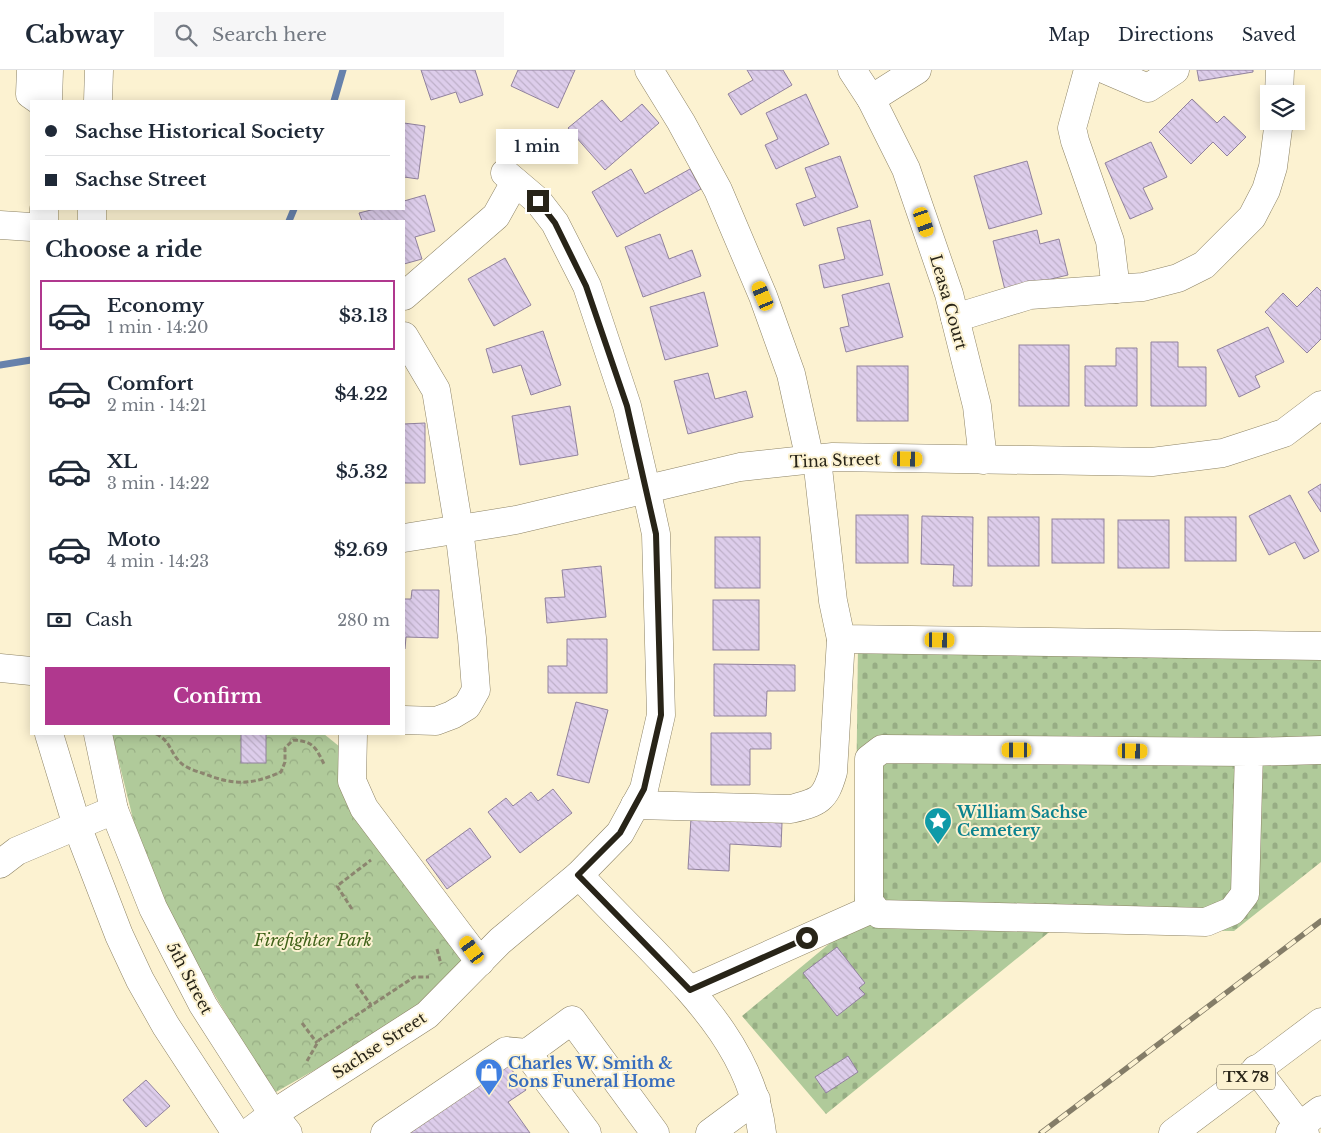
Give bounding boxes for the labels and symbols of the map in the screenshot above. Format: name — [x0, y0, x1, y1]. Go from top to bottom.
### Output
callout: 1 min — [497, 128, 579, 164]
route end — [527, 190, 549, 212]
car — [912, 205, 935, 239]
street label: Leasa Court — [926, 252, 972, 352]
car — [750, 279, 775, 313]
street label: Tina Street — [790, 448, 880, 472]
car — [892, 451, 923, 467]
car — [924, 632, 955, 648]
car — [1002, 743, 1032, 758]
car — [1117, 743, 1148, 759]
place label: William Sachse Cemetery — [956, 802, 1088, 840]
place icon: William Sachse Cemetery — [923, 806, 953, 845]
route start — [796, 927, 818, 949]
park label: Firefighter Park — [253, 930, 372, 950]
car — [457, 933, 486, 967]
street label: 5th Street — [163, 938, 217, 1018]
street label: Sachse Street — [328, 1007, 430, 1083]
place label: Charles W. Smith & Sons Funeral Home — [508, 1053, 675, 1091]
shop icon: Charles W. Smith & Sons Funeral Home — [474, 1057, 504, 1096]
road number: TX 78 — [1217, 1064, 1275, 1090]

